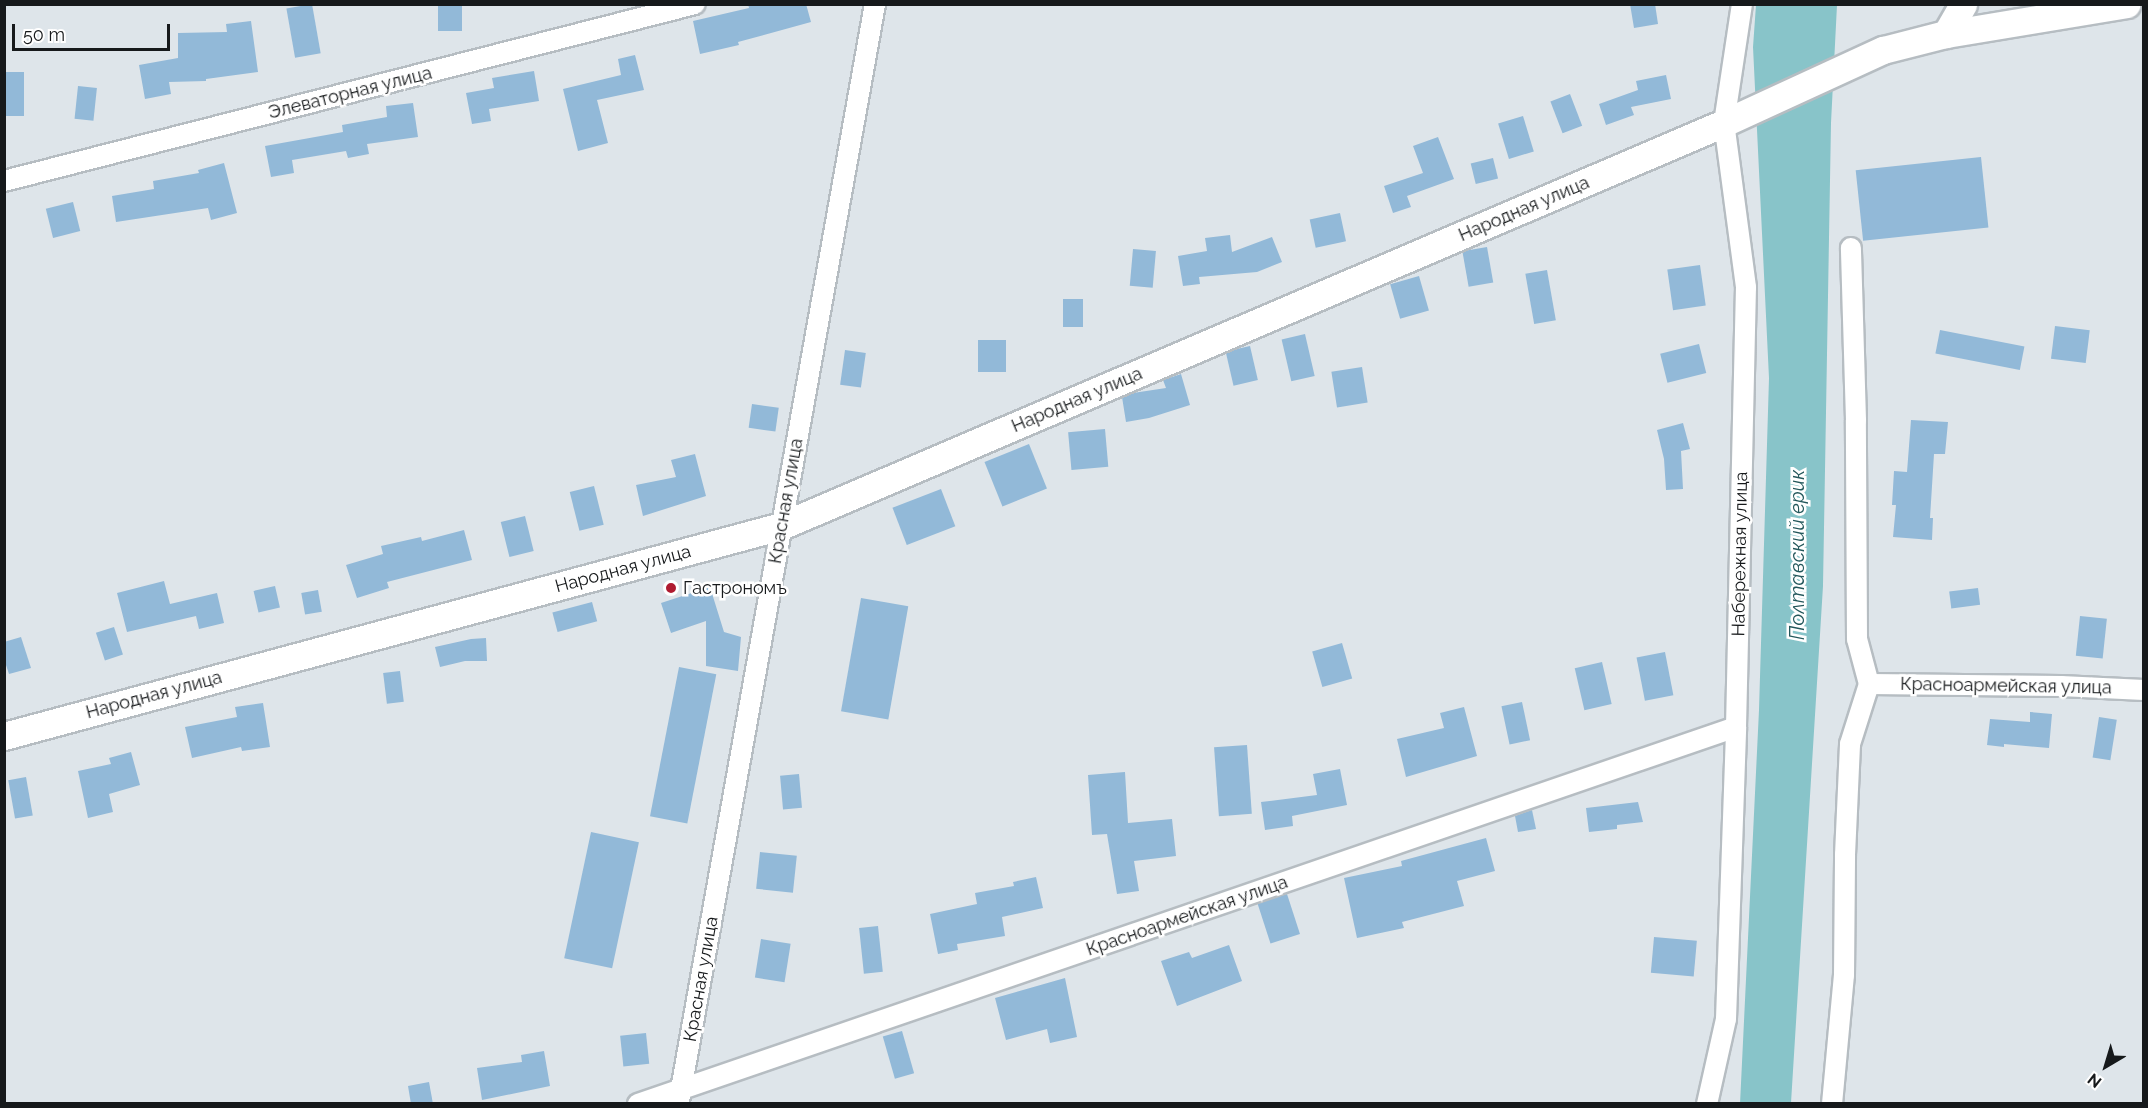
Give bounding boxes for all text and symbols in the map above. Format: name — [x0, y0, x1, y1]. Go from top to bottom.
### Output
scale bar — [15, 12, 172, 50]
text: 50 m — [23, 24, 65, 45]
street label: Элеваторная улица — [266, 62, 434, 124]
street label: Народная улица — [1455, 172, 1593, 246]
street label: Народная улица — [1008, 363, 1146, 437]
street label: Красная улица — [764, 436, 808, 566]
water label: Полтавский ерик — [1785, 470, 1809, 640]
street label: Набережная улица — [1728, 471, 1752, 637]
street label: Народная улица — [552, 540, 694, 598]
place label: Гастрономъ — [683, 577, 787, 599]
marker: Гастрономъ — [664, 581, 678, 595]
street label: Народная улица — [83, 666, 225, 724]
street label: Красноармейская улица — [1900, 673, 2112, 699]
street label: Красноармейская улица — [1083, 871, 1291, 961]
street label: Красная улица — [679, 914, 723, 1044]
north arrow — [2076, 1036, 2136, 1096]
text: N — [2084, 1069, 2105, 1092]

